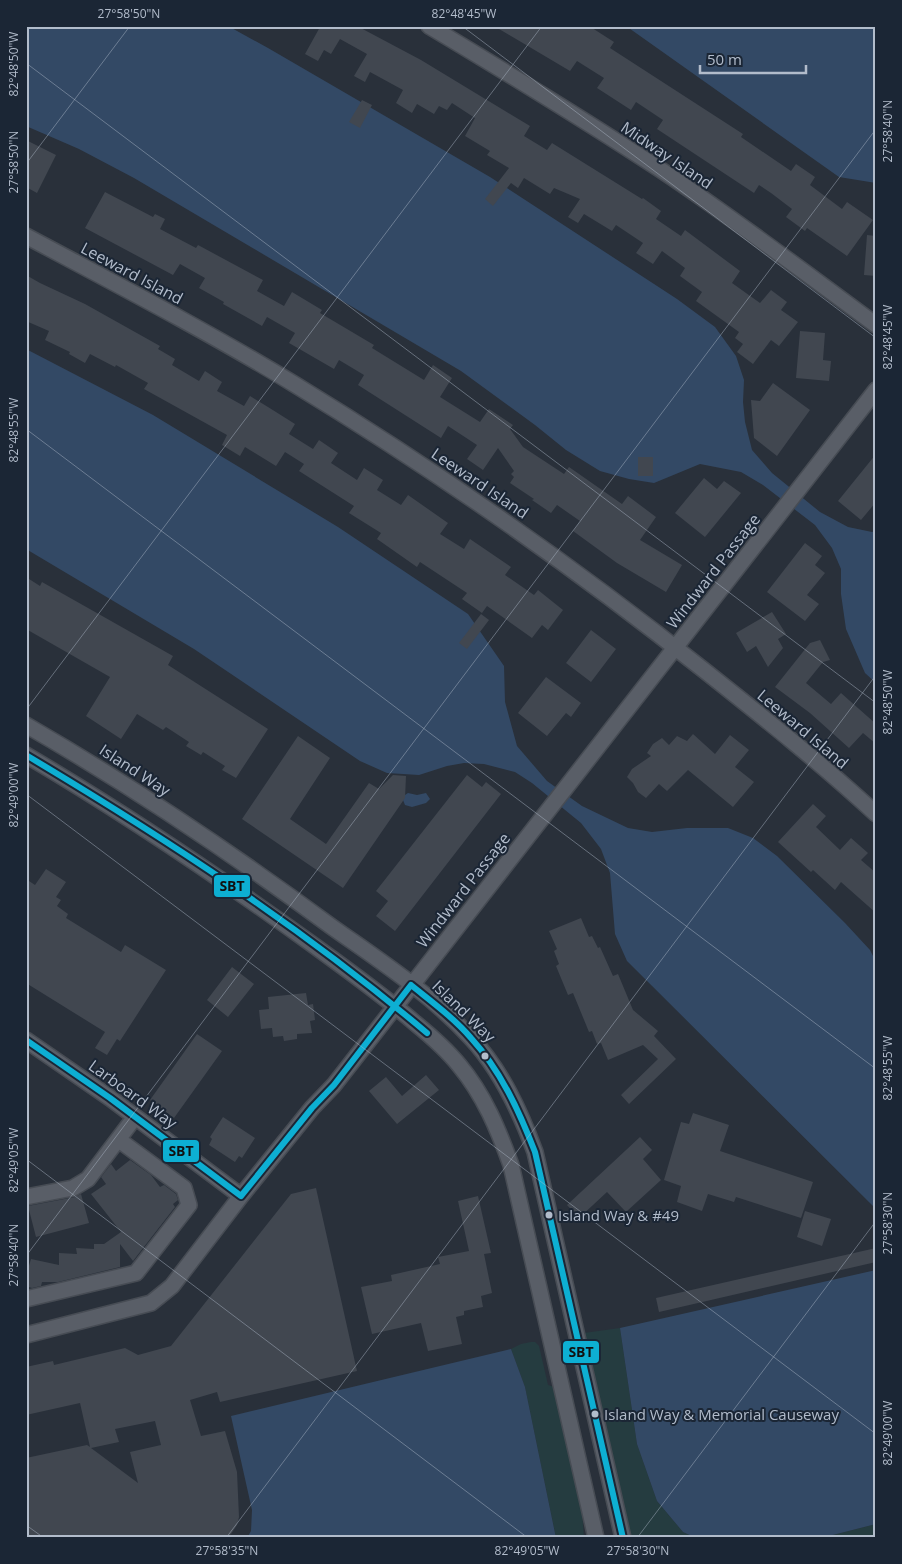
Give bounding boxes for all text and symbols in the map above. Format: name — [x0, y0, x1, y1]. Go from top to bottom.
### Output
text: 27°58'50"N — [98, 5, 160, 22]
text: 82°48'45"W — [432, 5, 496, 22]
text: 82°48'50"W — [5, 32, 22, 96]
scale bar — [700, 42, 806, 74]
text: 50 m — [707, 49, 742, 69]
text: 27°58'40"N — [879, 100, 896, 162]
street label: Midway Island — [617, 116, 717, 194]
text: 27°58'50"N — [5, 131, 22, 193]
street label: Leeward Island — [77, 237, 187, 309]
text: 82°48'45"W — [879, 305, 896, 369]
text: 82°48'55"W — [5, 398, 22, 462]
street label: Leeward Island — [427, 442, 533, 524]
street label: Windward Passage — [661, 509, 765, 633]
text: 82°48'50"W — [879, 670, 896, 734]
street label: Leeward Island — [753, 684, 853, 774]
street label: Island Way — [95, 739, 176, 802]
text: 82°49'00"W — [5, 763, 22, 827]
street label: Windward Passage — [411, 828, 515, 952]
line badge: SBT — [213, 874, 251, 898]
text: SBT — [219, 876, 245, 895]
street label: Island Way — [427, 975, 501, 1048]
text: 82°48'55"W — [879, 1036, 896, 1100]
unlabelled marker — [480, 1051, 490, 1061]
street label: Larboard Way — [84, 1054, 182, 1134]
text: 82°49'05"W — [5, 1128, 22, 1192]
line badge: SBT — [162, 1139, 200, 1163]
text: SBT — [168, 1141, 194, 1160]
text: 27°58'30"N — [879, 1192, 896, 1254]
place label: Island Way & #49 — [558, 1205, 679, 1225]
marker: Island Way & #49 — [544, 1210, 554, 1220]
text: 27°58'40"N — [5, 1224, 22, 1286]
line badge: SBT — [562, 1340, 600, 1364]
text: SBT — [568, 1342, 594, 1361]
text: 82°49'00"W — [879, 1401, 896, 1465]
place label: Island Way & Memorial Causeway — [604, 1404, 839, 1424]
marker: Island Way & Memorial Causeway — [590, 1409, 600, 1419]
text: 27°58'35"N — [196, 1542, 258, 1559]
text: 82°49'05"W — [495, 1542, 559, 1559]
text: 27°58'30"N — [607, 1542, 669, 1559]

